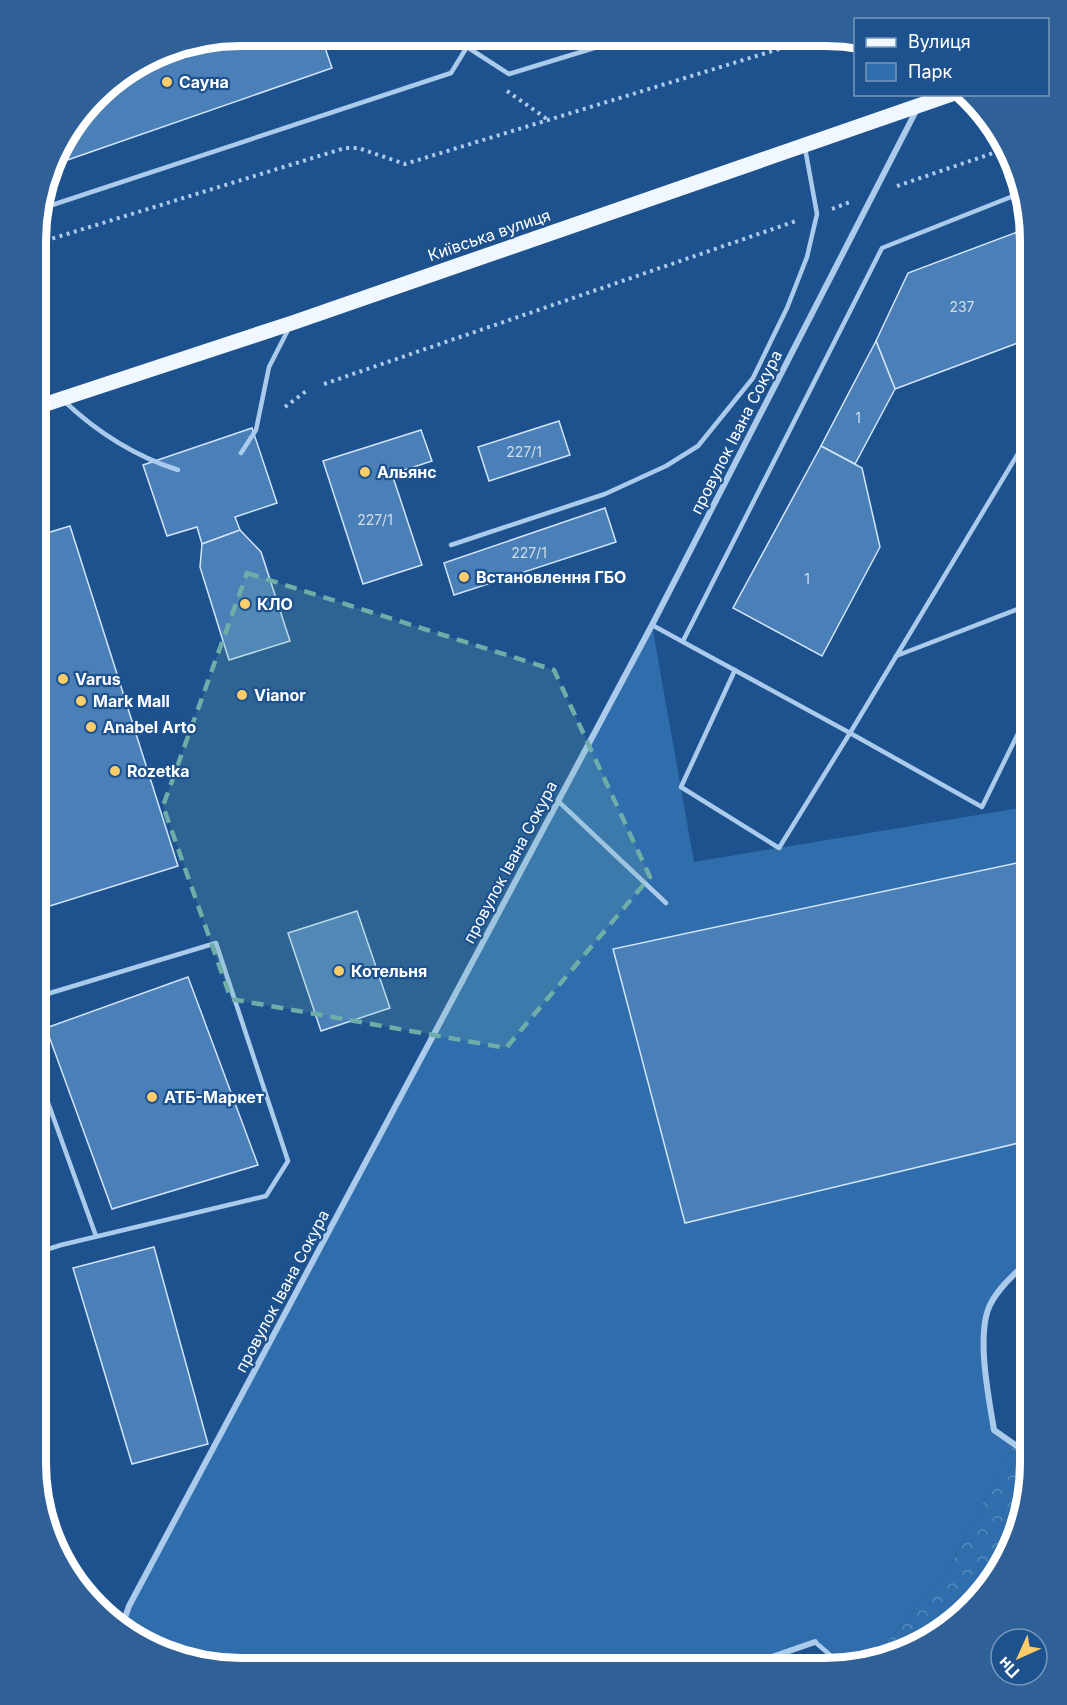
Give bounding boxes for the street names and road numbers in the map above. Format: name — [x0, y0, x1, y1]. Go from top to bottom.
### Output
street label: Київська вулиця — [425, 205, 553, 265]
street label: провулок Івана Сокура — [686, 347, 786, 517]
street label: провулок Івана Сокура — [459, 777, 561, 947]
street label: провулок Івана Сокура — [231, 1206, 333, 1376]

